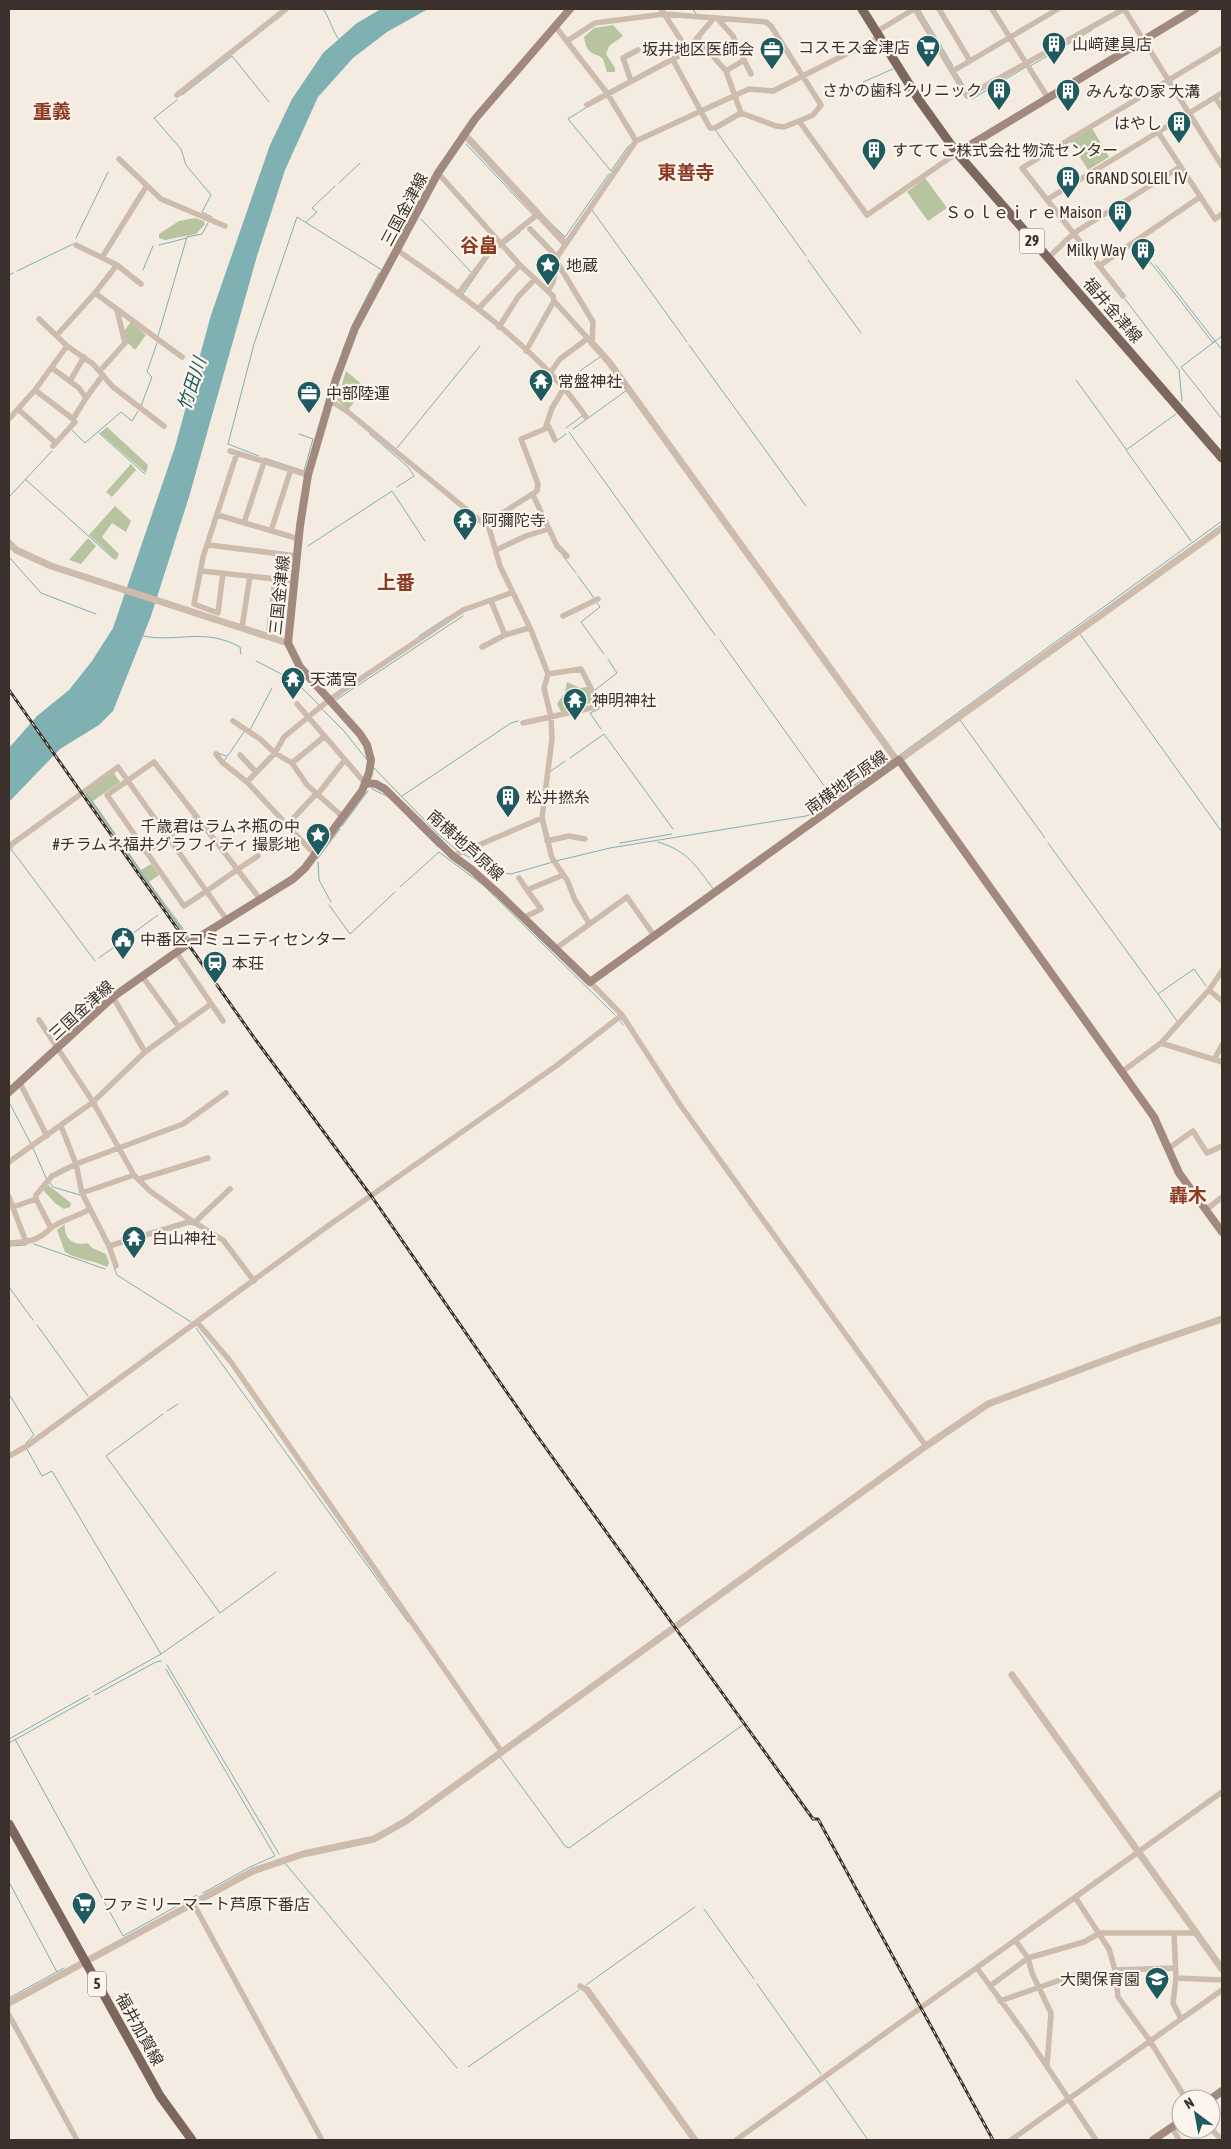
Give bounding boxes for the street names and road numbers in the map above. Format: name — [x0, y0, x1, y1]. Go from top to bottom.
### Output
street label: 三国金津線 — [377, 169, 431, 249]
road number: 29 — [1020, 228, 1044, 254]
street label: 福井金津線 — [1080, 274, 1146, 346]
street label: 三国金津線 — [266, 554, 292, 636]
street label: 南横地芦原線 — [802, 747, 890, 817]
street label: 南横地芦原線 — [424, 806, 508, 884]
street label: 三国金津線 — [45, 977, 117, 1043]
road number: 5 — [88, 1972, 106, 1996]
street label: 福井加賀線 — [113, 1990, 167, 2068]

